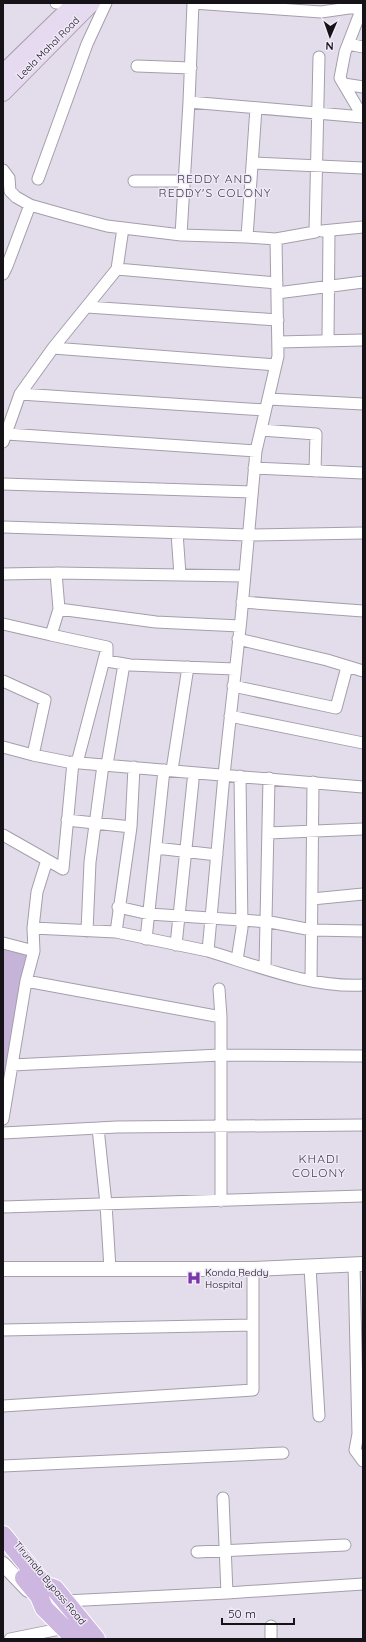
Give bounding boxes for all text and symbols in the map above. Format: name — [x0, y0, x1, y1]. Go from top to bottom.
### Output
street label: Leela Mahal Road — [14, 14, 82, 82]
north arrow — [310, 16, 350, 56]
text: N — [325, 39, 334, 53]
district label: REDDY AND REDDY'S COLONY — [159, 171, 271, 200]
district label: KHADI COLONY — [292, 1151, 346, 1180]
place label: Konda Reddy Hospital — [205, 1266, 268, 1291]
hospital icon: Konda Reddy Hospital — [186, 1270, 202, 1286]
street label: Tirumala Bypass Road — [11, 1539, 89, 1627]
scale bar — [222, 1600, 294, 1626]
text: 50 m — [228, 1606, 256, 1621]

